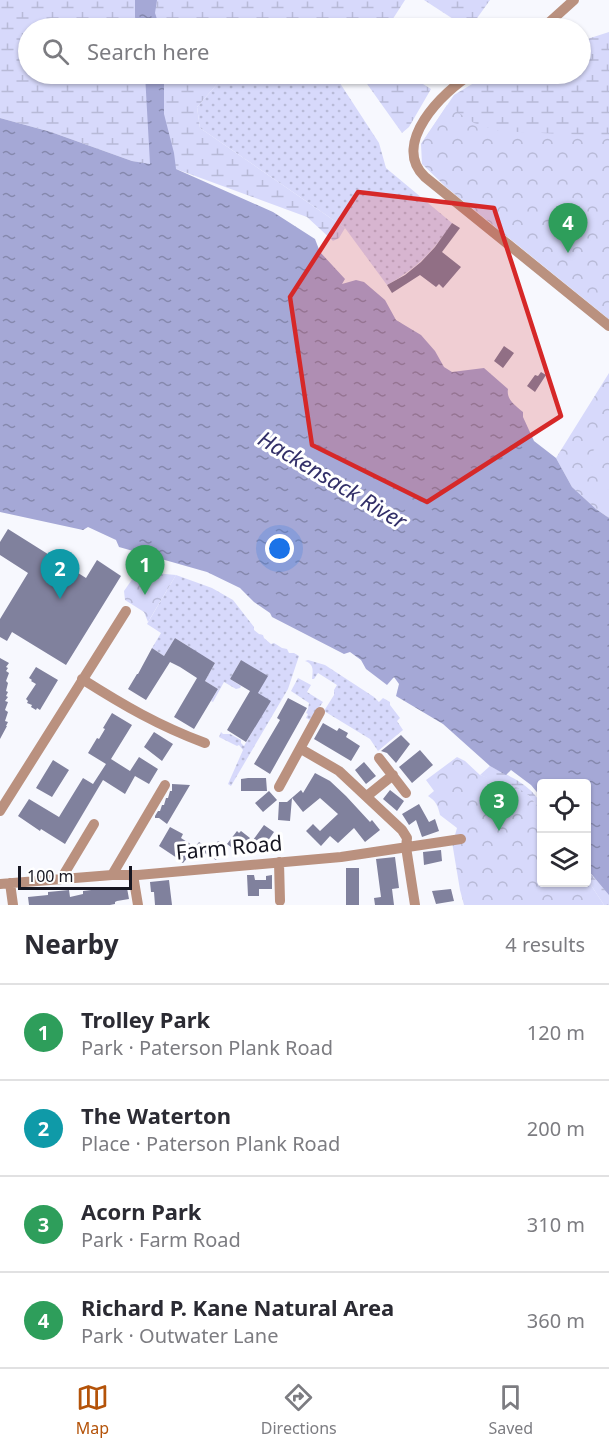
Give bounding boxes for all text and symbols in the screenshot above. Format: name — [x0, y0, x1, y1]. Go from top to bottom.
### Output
search box — [18, 18, 591, 84]
icon: search — [39, 35, 72, 68]
text: Search here — [87, 36, 209, 66]
pin: 4 — [548, 204, 588, 253]
water label: Hackensack River — [253, 423, 414, 536]
your location — [265, 534, 294, 563]
pin: 1 — [126, 546, 164, 595]
pin: 2 — [40, 550, 80, 599]
map controls — [537, 779, 591, 887]
button: locate — [537, 779, 591, 833]
pin: 3 — [480, 782, 518, 831]
street label: Farm Road — [175, 828, 283, 866]
button: layers — [537, 833, 591, 887]
scale bar — [18, 863, 132, 890]
text: 100 m — [27, 865, 74, 887]
text: Nearby — [24, 926, 119, 962]
text: 4 results — [505, 931, 585, 958]
text: Trolley Park — [81, 1004, 210, 1034]
text: 1 — [38, 1019, 49, 1046]
text: 120 m — [527, 1019, 585, 1046]
text: Park · Paterson Plank Road — [81, 1034, 333, 1061]
text: The Waterton — [81, 1100, 231, 1130]
text: 2 — [38, 1115, 49, 1142]
text: 200 m — [527, 1115, 585, 1142]
text: Place · Paterson Plank Road — [81, 1130, 340, 1157]
text: Acorn Park — [81, 1196, 202, 1226]
text: 3 — [38, 1211, 49, 1238]
text: 310 m — [527, 1211, 585, 1238]
text: Park · Farm Road — [81, 1226, 241, 1253]
text: Richard P. Kane Natural Area — [81, 1292, 394, 1322]
text: 4 — [38, 1307, 49, 1334]
text: 360 m — [527, 1307, 585, 1334]
text: Park · Outwater Lane — [81, 1322, 278, 1349]
tab: Map — [76, 1381, 109, 1439]
tab: Directions — [261, 1381, 337, 1439]
tab: Saved — [488, 1381, 533, 1439]

